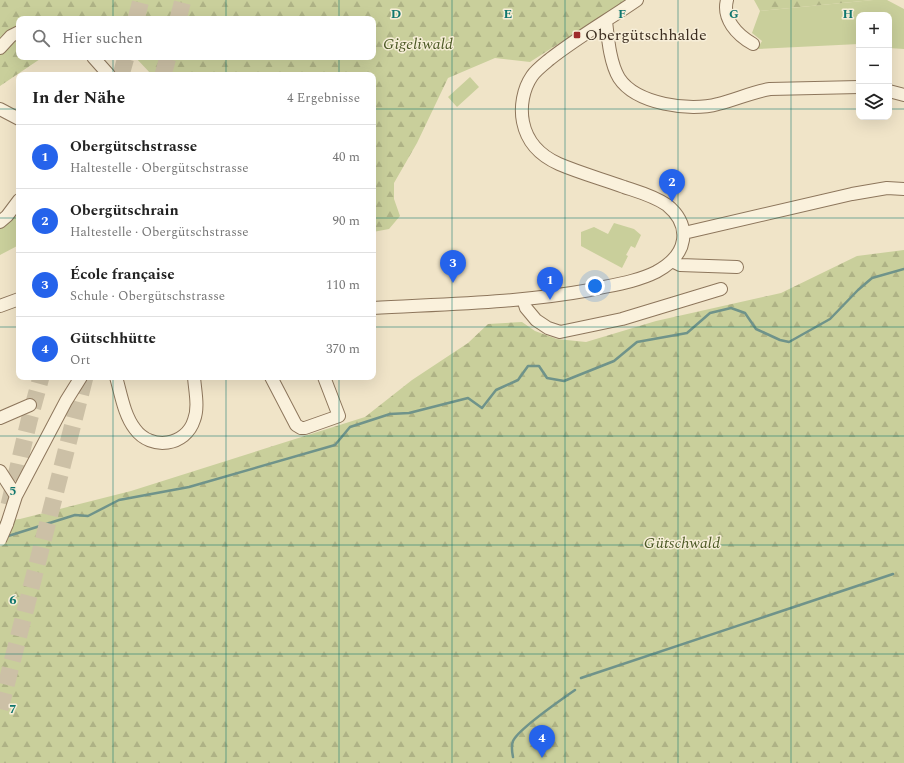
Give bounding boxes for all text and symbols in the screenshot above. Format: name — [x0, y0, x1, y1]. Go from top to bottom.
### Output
text: D — [391, 4, 401, 24]
text: E — [504, 4, 513, 24]
text: F — [618, 4, 626, 24]
text: G — [729, 4, 739, 24]
text: H — [843, 4, 854, 24]
map controls — [856, 12, 892, 120]
button: + — [856, 12, 892, 48]
search box — [16, 16, 376, 60]
place label: Obergütschhalde — [585, 23, 707, 47]
icon: search — [30, 27, 52, 49]
text: Hier suchen — [62, 27, 143, 50]
marker: Obergütschhalde — [572, 30, 582, 40]
park label: Gigeliwald — [383, 32, 453, 56]
button: − — [856, 48, 892, 84]
button: layers — [856, 84, 892, 120]
text: In der Nähe — [32, 85, 125, 111]
text: 4 Ergebnisse — [287, 88, 360, 108]
text: Obergütschstrasse — [70, 135, 197, 158]
text: 1 — [41, 147, 49, 167]
text: 40 m — [333, 147, 360, 167]
text: Haltestelle · Obergütschstrasse — [70, 158, 249, 178]
pin: 2 — [659, 169, 685, 202]
text: Obergütschrain — [70, 199, 179, 222]
text: 2 — [41, 211, 49, 231]
text: 90 m — [333, 211, 360, 231]
text: Haltestelle · Obergütschstrasse — [70, 222, 249, 242]
pin: 3 — [440, 250, 466, 283]
text: École française — [70, 263, 175, 286]
pin: 1 — [537, 267, 563, 300]
text: 3 — [41, 275, 49, 295]
text: 110 m — [326, 275, 360, 295]
your location — [585, 276, 605, 296]
text: Schule · Obergütschstrasse — [70, 286, 225, 306]
text: Gütschhütte — [70, 327, 156, 350]
text: 4 — [41, 339, 49, 359]
text: 370 m — [326, 339, 360, 359]
text: Ort — [70, 350, 90, 370]
text: 5 — [9, 481, 17, 501]
park label: Gütschwald — [644, 531, 720, 555]
text: 6 — [9, 590, 17, 610]
text: 7 — [9, 699, 17, 719]
pin: 4 — [529, 725, 555, 758]

